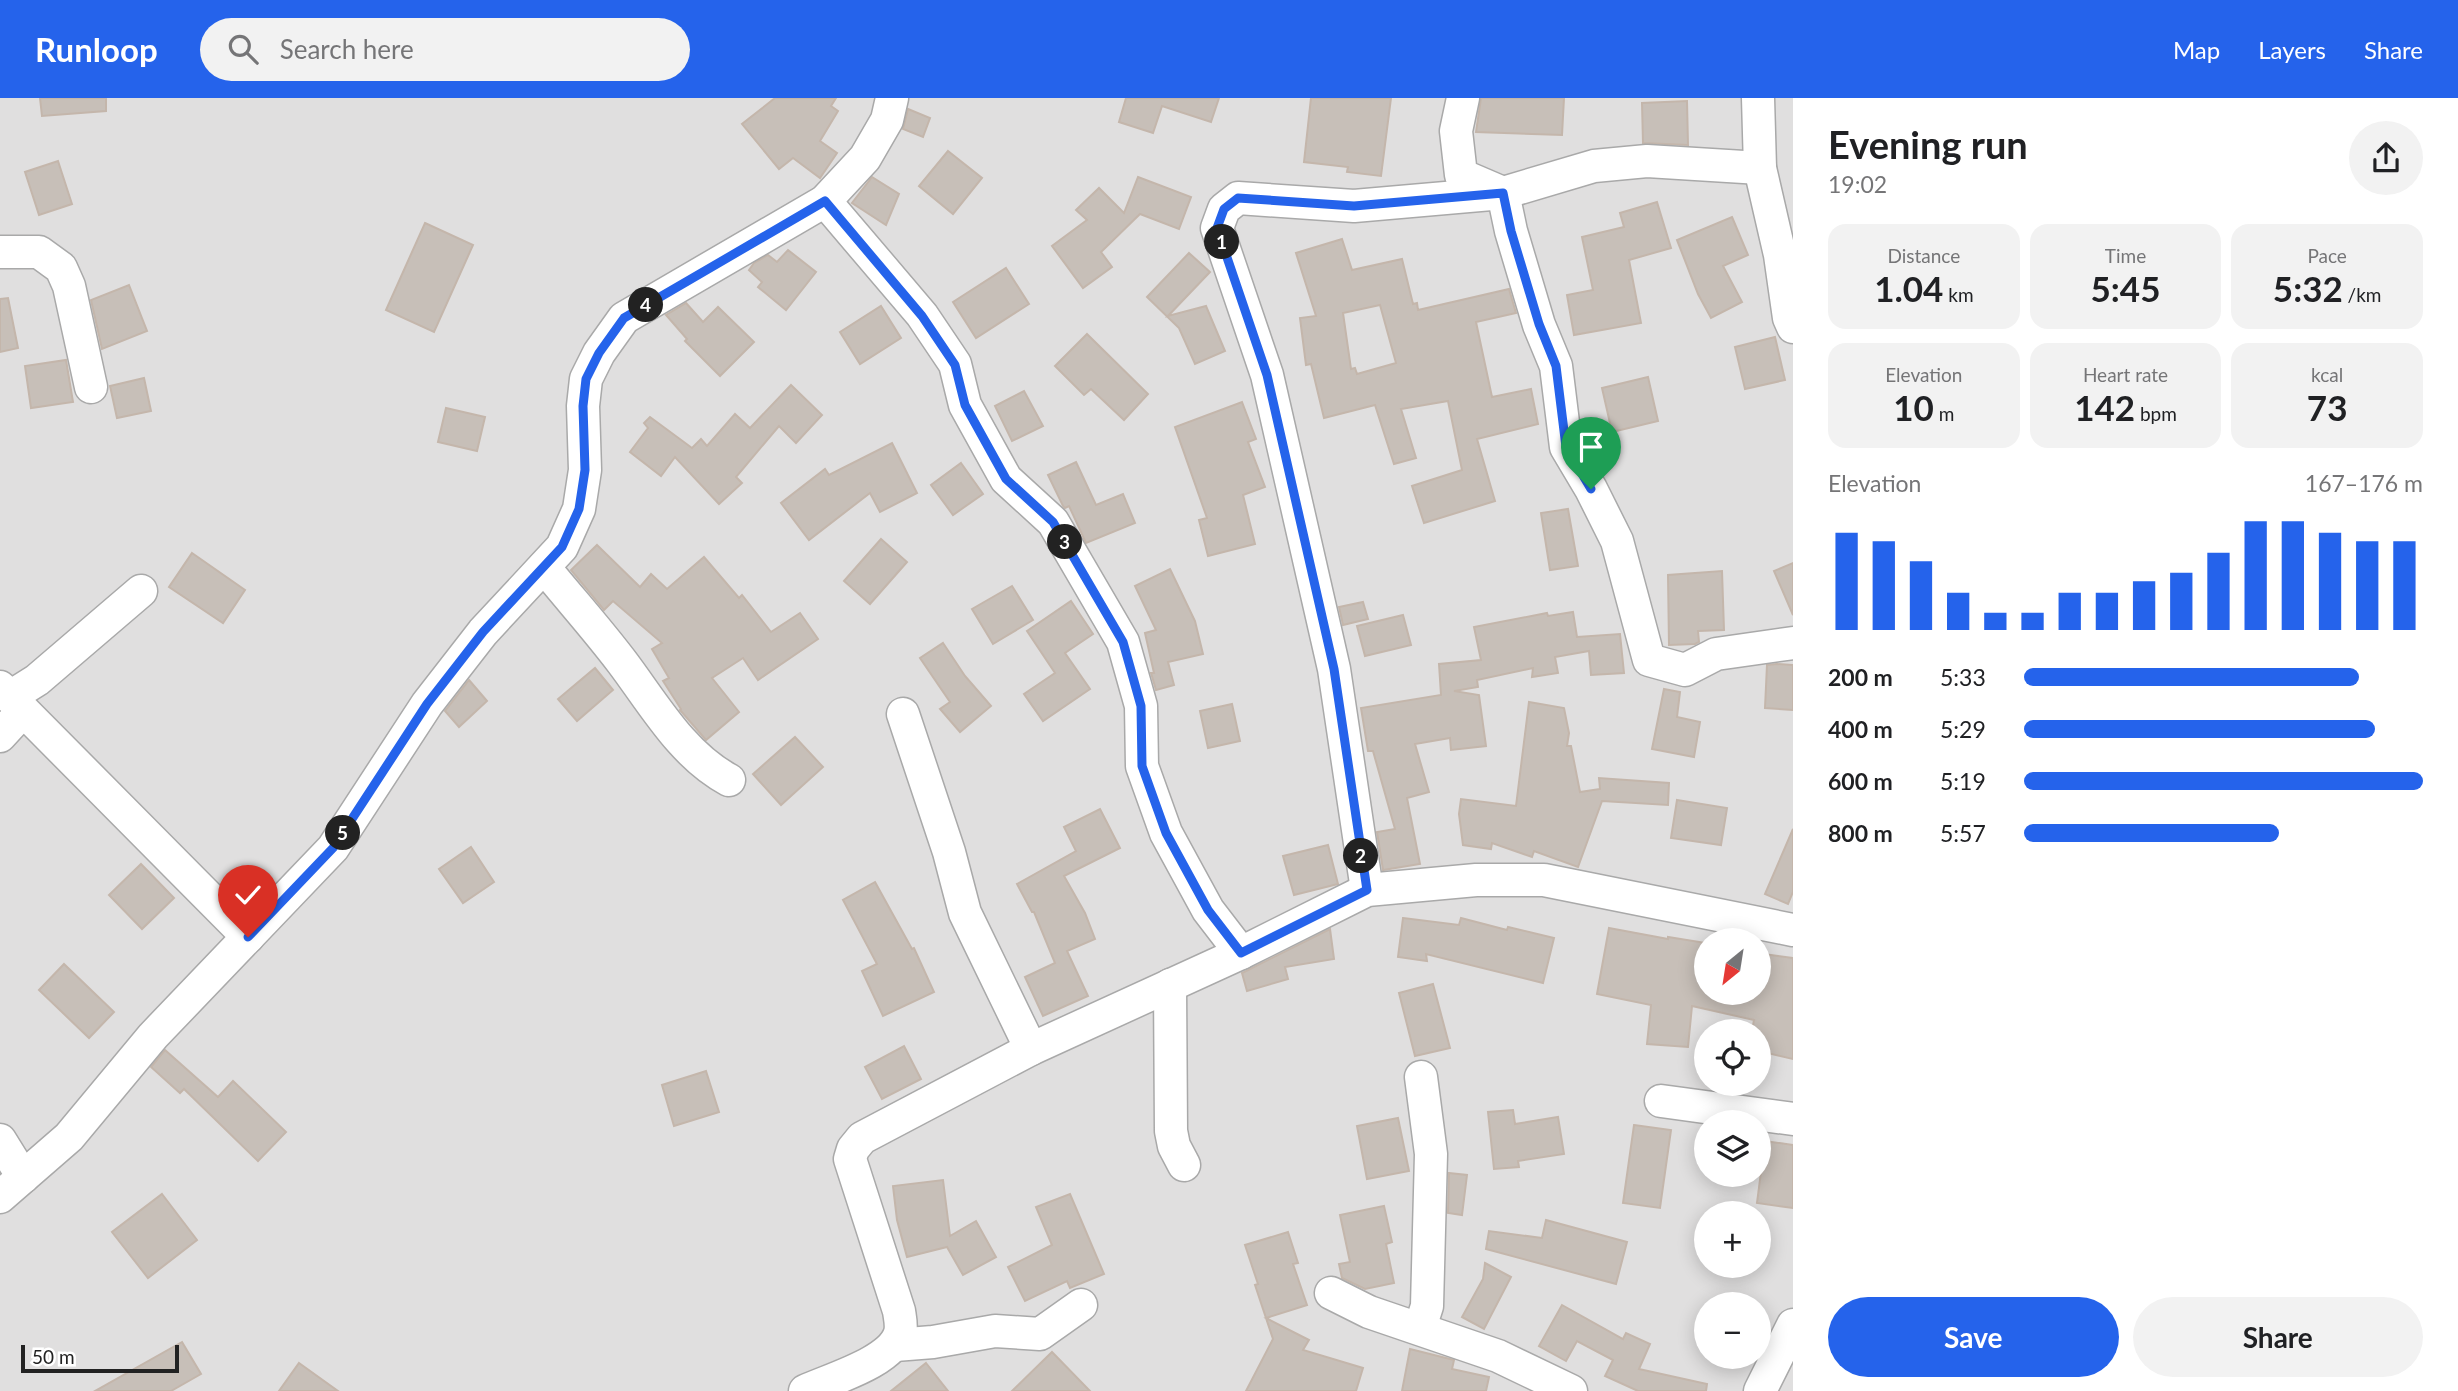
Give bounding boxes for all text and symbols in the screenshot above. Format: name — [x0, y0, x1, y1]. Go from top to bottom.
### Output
search box — [200, 18, 690, 81]
text: Runloop — [35, 29, 158, 69]
icon: search — [224, 30, 262, 68]
text: Search here — [280, 33, 414, 65]
text: Map — [2173, 35, 2220, 64]
text: Layers — [2258, 35, 2326, 64]
text: Share — [2364, 35, 2423, 64]
text: Evening run — [1828, 121, 2028, 167]
button: share — [2349, 121, 2423, 195]
text: 19:02 — [1828, 170, 1887, 198]
pin: 1 — [1204, 225, 1240, 260]
text: 1 — [1216, 230, 1227, 253]
text: Distance — [1887, 244, 1960, 267]
text: Time — [2105, 244, 2146, 267]
text: Pace — [2307, 244, 2347, 267]
text: 1.04 — [1874, 267, 1943, 309]
text: 5:45 — [2091, 267, 2160, 309]
text: 5:32 — [2273, 267, 2343, 309]
text: km — [1943, 283, 1974, 306]
text: /km — [2343, 283, 2381, 306]
pin: 4 — [628, 288, 664, 322]
text: 4 — [640, 293, 651, 316]
text: Elevation — [1885, 363, 1962, 386]
text: Heart rate — [2083, 363, 2168, 386]
text: kcal — [2311, 363, 2343, 386]
text: 10 — [1893, 386, 1934, 428]
text: 142 — [2074, 386, 2135, 428]
text: 73 — [2307, 386, 2347, 428]
text: m — [1934, 402, 1954, 425]
text: bpm — [2135, 402, 2177, 425]
pin — [1561, 417, 1621, 489]
icon: arrive — [1572, 428, 1610, 466]
text: Elevation — [1828, 469, 1921, 497]
text: 167–176 m — [2305, 469, 2423, 497]
pin: 3 — [1048, 524, 1082, 560]
text: 3 — [1059, 530, 1070, 553]
text: 200 m — [1828, 663, 1893, 691]
text: 5:33 — [1940, 663, 1986, 691]
text: 400 m — [1828, 715, 1893, 743]
text: 5:29 — [1940, 715, 1986, 743]
text: 600 m — [1828, 767, 1893, 795]
text: 5:19 — [1940, 767, 1986, 795]
pin: 5 — [326, 816, 360, 850]
text: 800 m — [1828, 819, 1893, 847]
text: 5:57 — [1940, 819, 1986, 847]
text: 5 — [337, 821, 348, 844]
pin: 2 — [1344, 838, 1378, 874]
text: 2 — [1355, 844, 1366, 867]
pin — [218, 865, 278, 937]
icon: check — [229, 876, 267, 914]
north arrow — [1694, 928, 1771, 1004]
map controls — [1694, 928, 1771, 1369]
button: locate — [1694, 1019, 1771, 1096]
button: layers — [1694, 1110, 1771, 1187]
button: + — [1694, 1201, 1771, 1278]
button: − — [1694, 1292, 1771, 1369]
button: Save — [1828, 1297, 2119, 1377]
button: Share — [2133, 1297, 2423, 1377]
scale bar — [21, 1342, 178, 1374]
text: 50 m — [32, 1345, 75, 1368]

